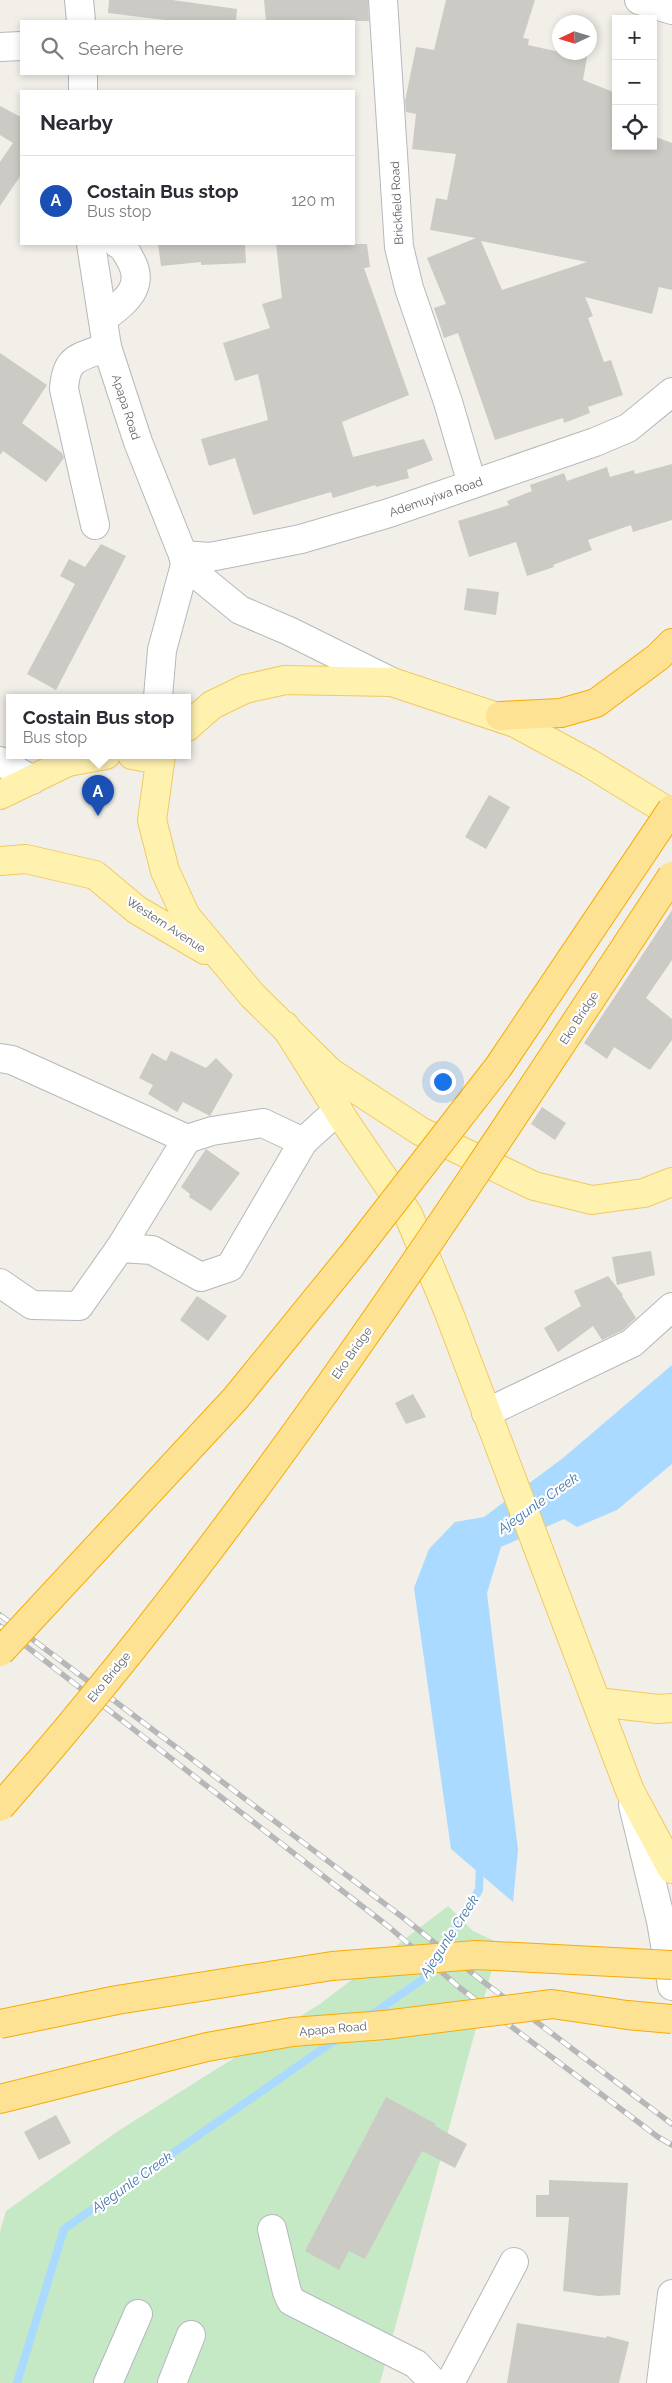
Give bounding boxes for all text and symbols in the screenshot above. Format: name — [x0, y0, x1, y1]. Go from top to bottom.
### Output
north arrow — [552, 15, 597, 60]
map controls — [612, 15, 657, 150]
button: + — [612, 15, 657, 60]
search box — [20, 20, 355, 75]
icon: search — [38, 34, 66, 62]
text: Search here — [78, 37, 184, 59]
button: − — [612, 60, 657, 105]
button: locate — [612, 105, 657, 150]
text: Nearby — [40, 110, 113, 135]
street label: Brickfield Road — [388, 161, 406, 245]
text: Costain Bus stop — [87, 180, 239, 202]
text: A — [51, 191, 61, 210]
text: 120 m — [291, 191, 335, 210]
text: Bus stop — [87, 202, 151, 221]
street label: Apapa Road — [109, 373, 143, 441]
street label: Ademuyiwa Road — [388, 474, 484, 520]
popup — [6, 694, 191, 759]
text: Costain Bus stop — [23, 706, 174, 728]
text: Bus stop — [23, 728, 87, 747]
pin: A — [82, 775, 114, 816]
street label: Western Avenue — [124, 894, 208, 956]
street label: Eko Bridge — [557, 989, 601, 1047]
your location — [430, 1069, 456, 1095]
street label: Eko Bridge — [329, 1324, 375, 1382]
water label: Ajegunle Creek — [494, 1469, 582, 1537]
street label: Eko Bridge — [85, 1649, 133, 1705]
water label: Ajegunle Creek — [416, 1892, 482, 1981]
street label: Apapa Road — [299, 2019, 367, 2039]
water label: Ajegunle Creek — [88, 2148, 176, 2216]

